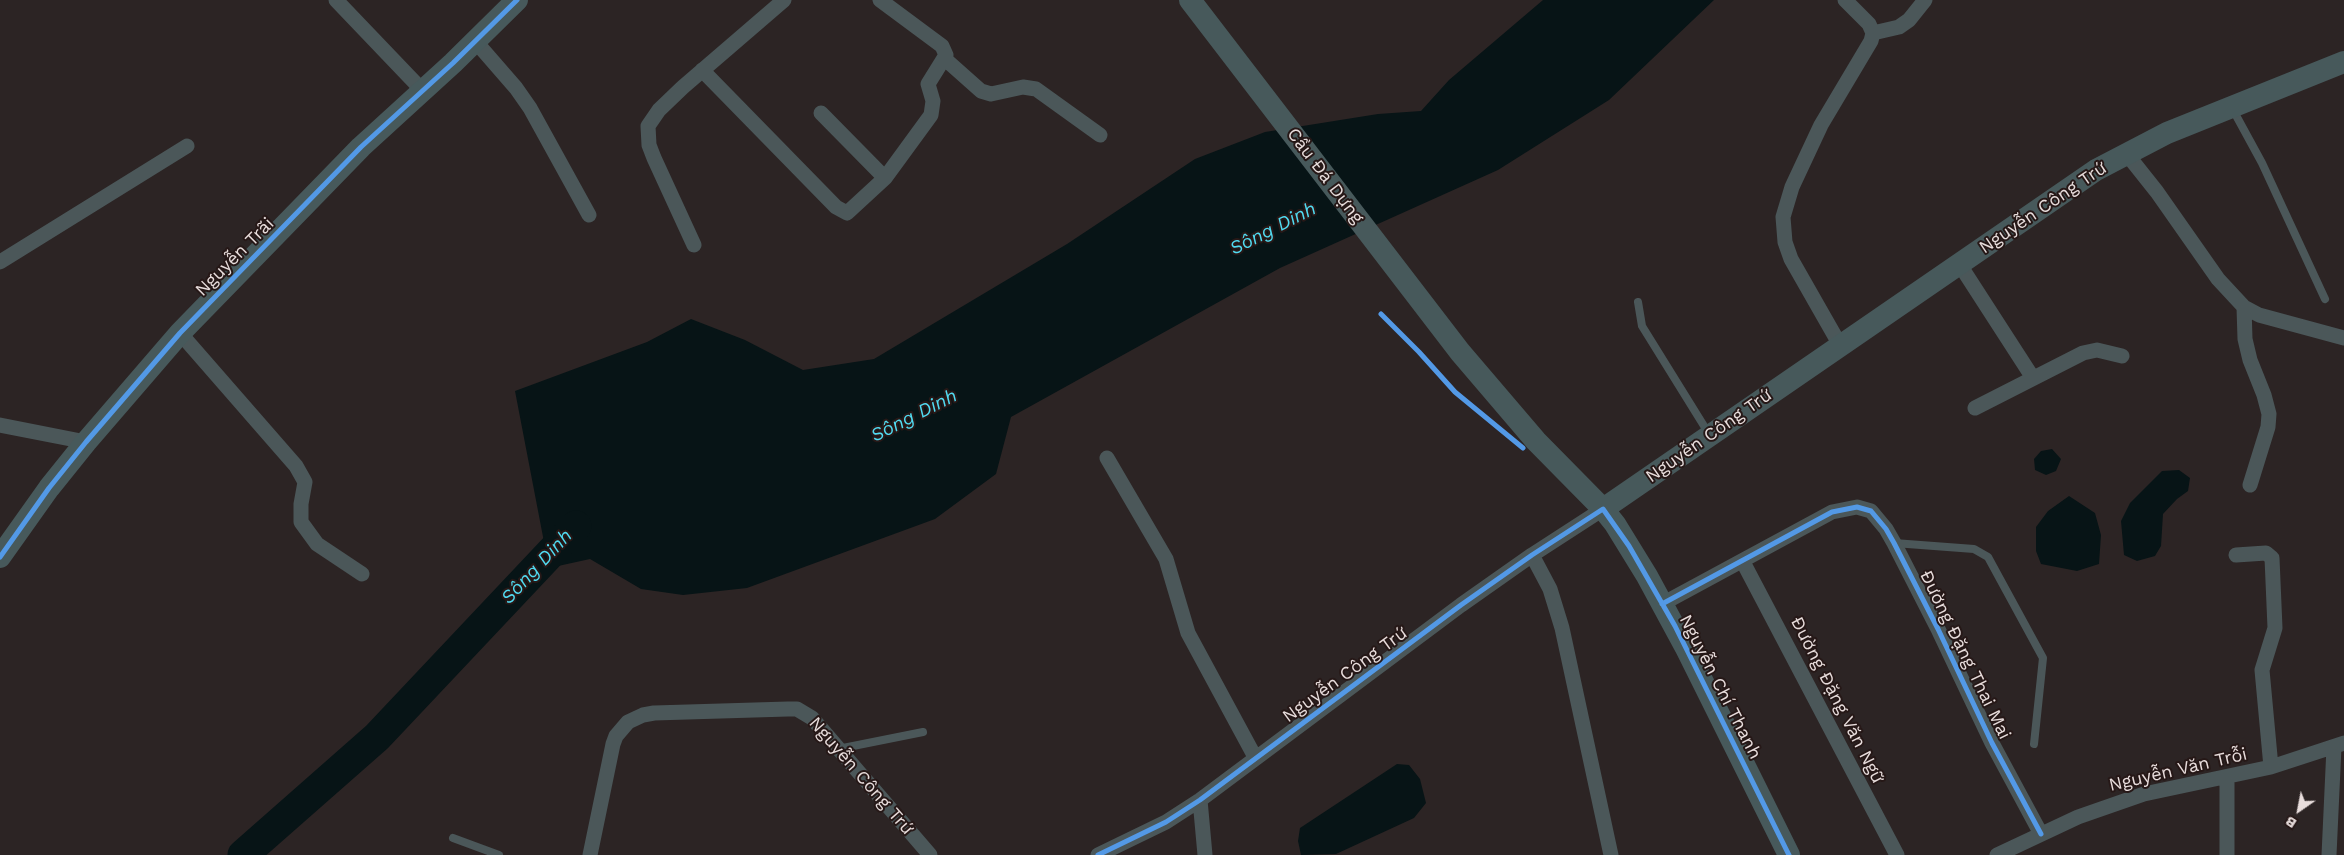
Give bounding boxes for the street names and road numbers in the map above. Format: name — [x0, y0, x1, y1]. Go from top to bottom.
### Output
street label: Cầu Đá Dựng — [1282, 124, 1368, 228]
street label: Nguyễn Công Trứ — [1975, 157, 2111, 259]
street label: Nguyễn Trãi — [191, 213, 279, 301]
street label: Nguyễn Công Trứ — [1642, 384, 1776, 488]
street label: Đường Đặng Thai Mai — [1915, 567, 2015, 743]
street label: Nguyễn Chí Thanh — [1674, 611, 1766, 763]
street label: Đường Đặng Văn Ngữ — [1786, 613, 1888, 787]
street label: Nguyễn Công Trứ — [1278, 623, 1412, 727]
street label: Nguyễn Công Trứ — [804, 713, 918, 839]
street label: Nguyễn Văn Trỗi — [2107, 744, 2249, 796]

